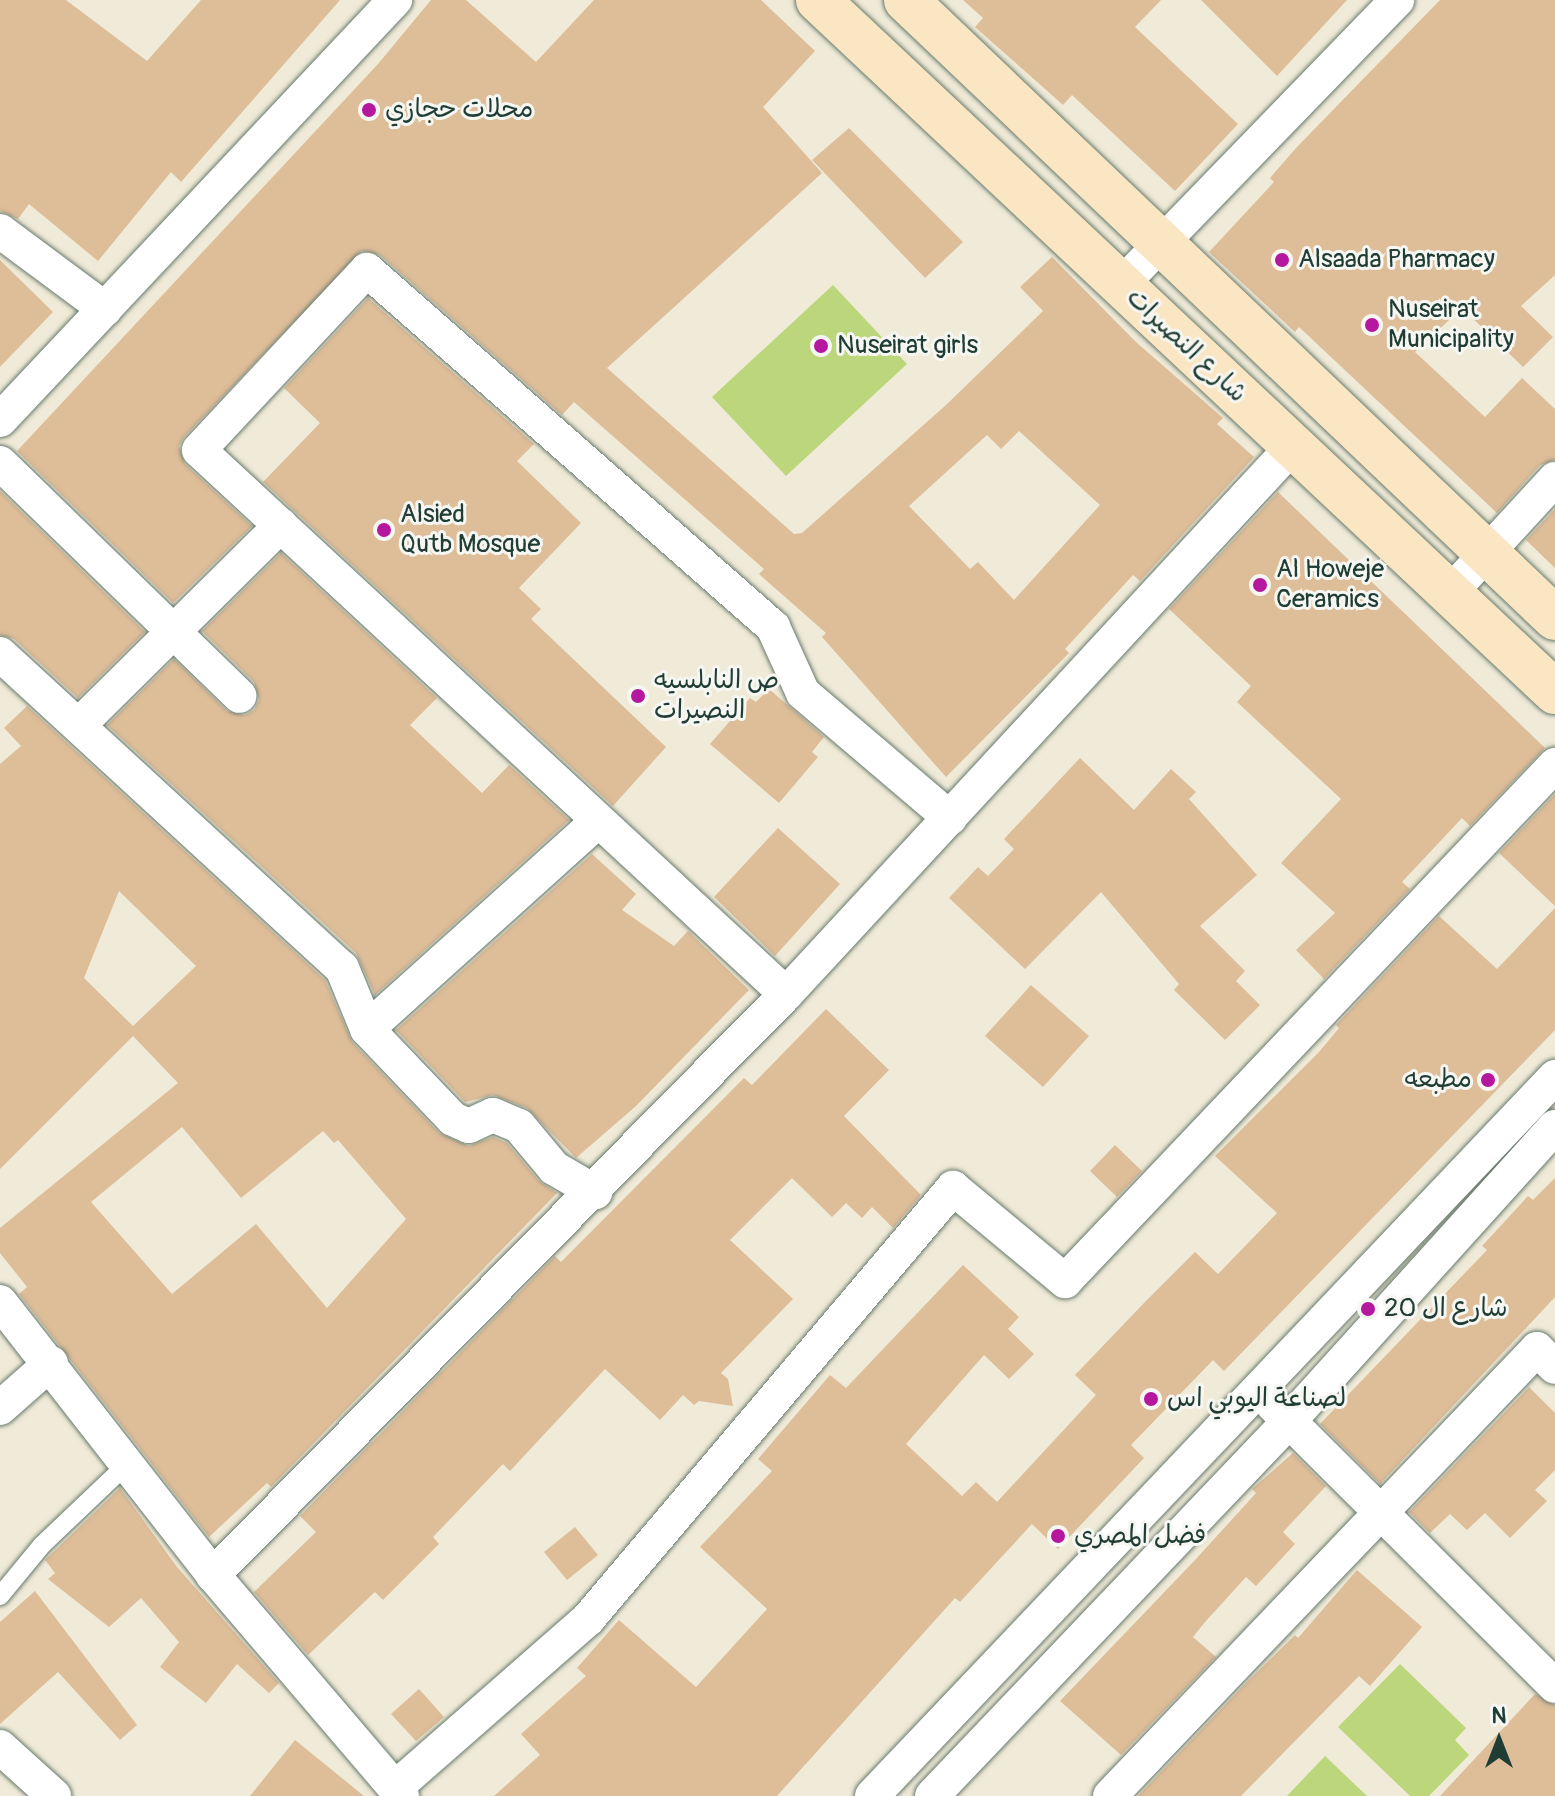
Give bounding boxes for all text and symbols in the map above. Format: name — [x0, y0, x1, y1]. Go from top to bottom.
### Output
place label: محلات حجازي — [385, 94, 533, 126]
marker: محلات حجازي — [360, 101, 378, 119]
place label: Alsaada Pharmacy — [1298, 244, 1495, 276]
marker: Alsaada Pharmacy — [1273, 251, 1291, 269]
street label: شارع النصيرات — [1119, 282, 1253, 410]
place label: Nuseirat Municipality — [1388, 294, 1514, 356]
marker: Nuseirat Municipality — [1363, 316, 1381, 334]
place label: Nuseirat girls — [837, 330, 978, 362]
marker: Nuseirat girls — [812, 337, 830, 355]
place label: Alsied Qutb Mosque — [400, 499, 540, 560]
marker: Alsied Qutb Mosque — [375, 521, 393, 539]
place label: Al Howeje Ceramics — [1276, 554, 1384, 616]
marker: Al Howeje Ceramics — [1251, 576, 1269, 594]
place label: ص النابلسيه النصيرات — [654, 665, 779, 726]
marker: ص النابلسيه النصيرات — [629, 687, 647, 705]
place label: مطبعه — [1405, 1064, 1472, 1096]
marker: مطبعه — [1479, 1071, 1497, 1089]
place label: شارع ال 20 — [1384, 1293, 1508, 1325]
marker: شارع ال 20 — [1359, 1300, 1377, 1318]
place label: لصناعة اليوبي اس — [1167, 1383, 1346, 1415]
marker: لصناعة اليوبي اس — [1142, 1390, 1160, 1408]
place label: فضل المصري — [1074, 1520, 1206, 1552]
marker: فضل المصري — [1049, 1527, 1067, 1545]
north arrow — [1459, 1700, 1539, 1780]
text: N — [1492, 1702, 1506, 1730]

